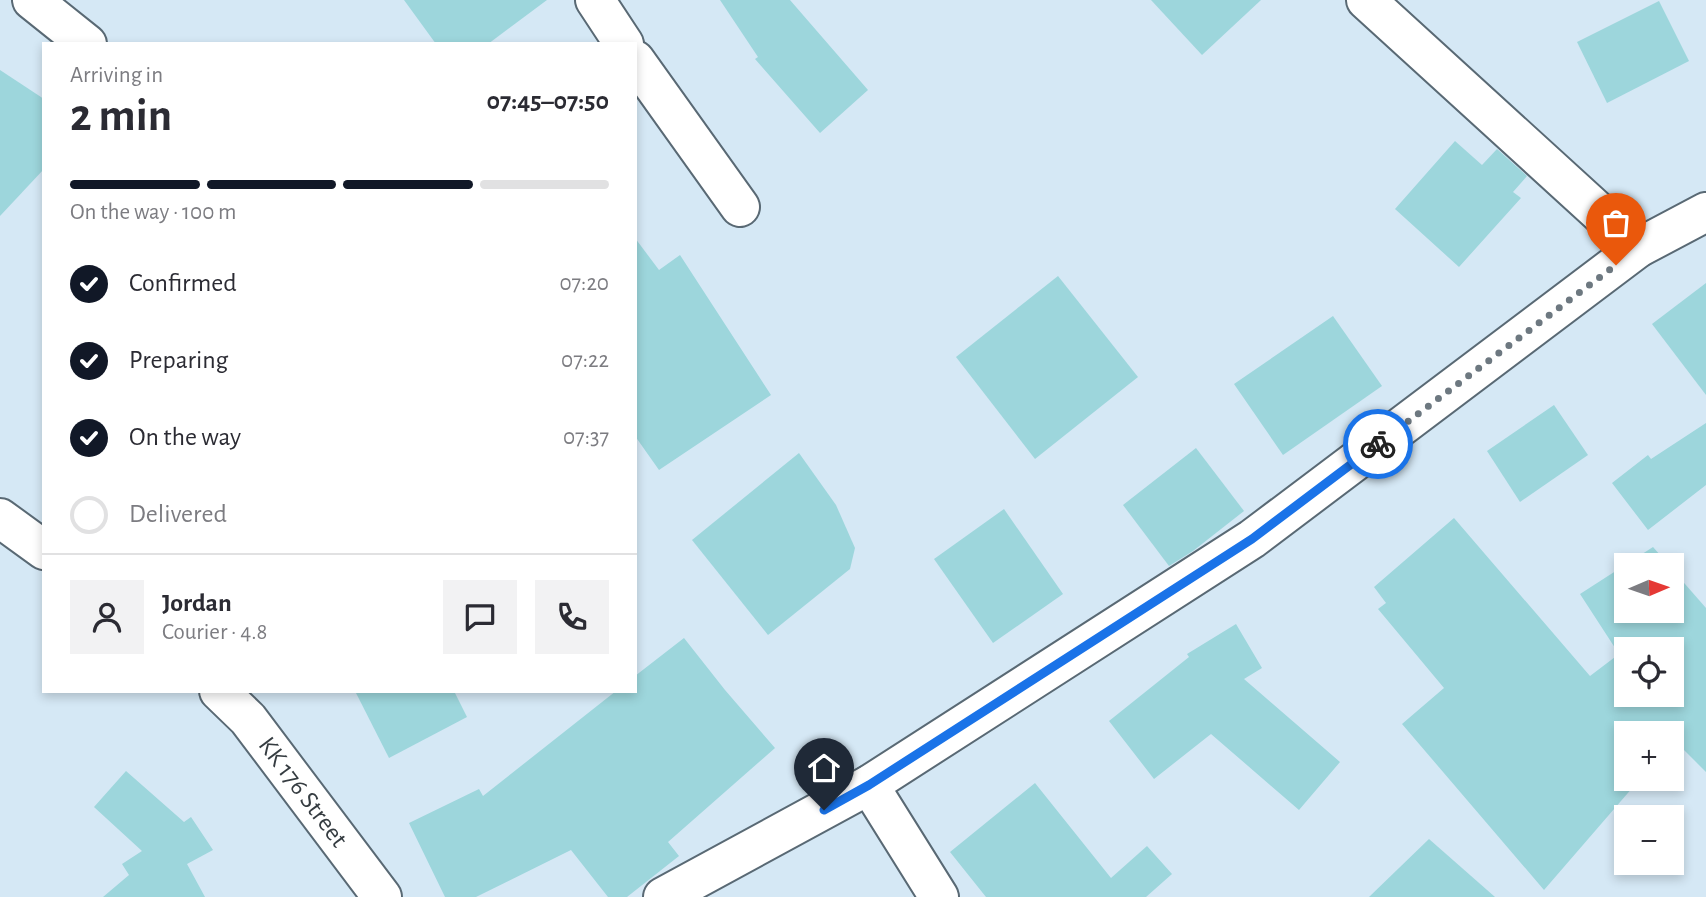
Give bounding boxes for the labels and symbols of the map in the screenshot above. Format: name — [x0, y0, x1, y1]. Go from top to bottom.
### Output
pin — [1586, 193, 1646, 265]
courier — [1343, 409, 1413, 479]
north arrow — [1614, 553, 1684, 623]
street label: KK 176 Street — [253, 732, 353, 852]
pin — [794, 738, 854, 810]

